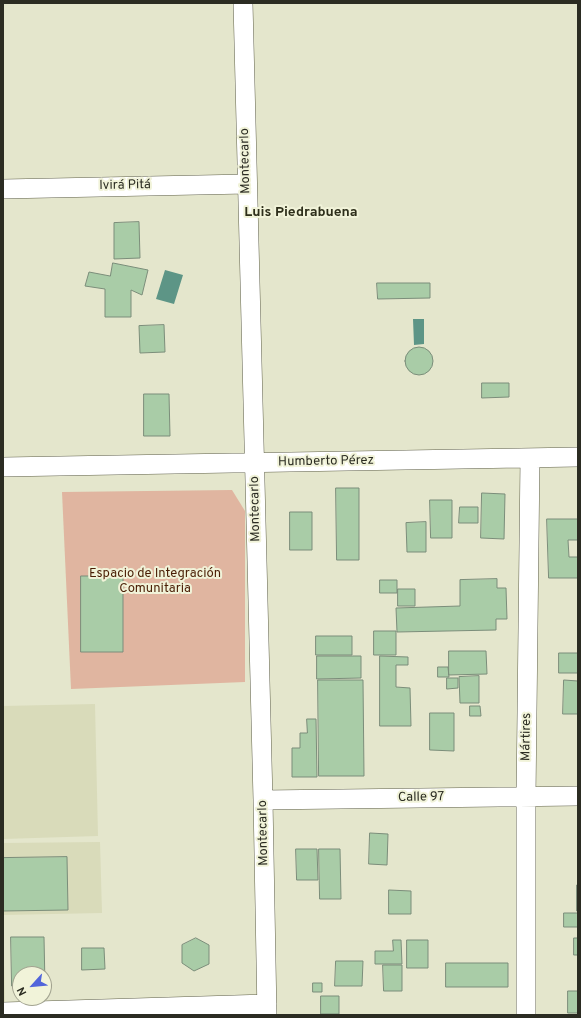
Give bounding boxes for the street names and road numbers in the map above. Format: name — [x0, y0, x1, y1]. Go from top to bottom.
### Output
street label: Montecarlo — [238, 128, 254, 194]
street label: Ivirá Pitá — [99, 178, 151, 194]
street label: Humberto Pérez — [278, 453, 374, 471]
street label: Montecarlo — [248, 476, 264, 542]
street label: Mártires — [519, 713, 535, 761]
street label: Calle 97 — [398, 790, 444, 806]
street label: Montecarlo — [256, 800, 272, 866]

